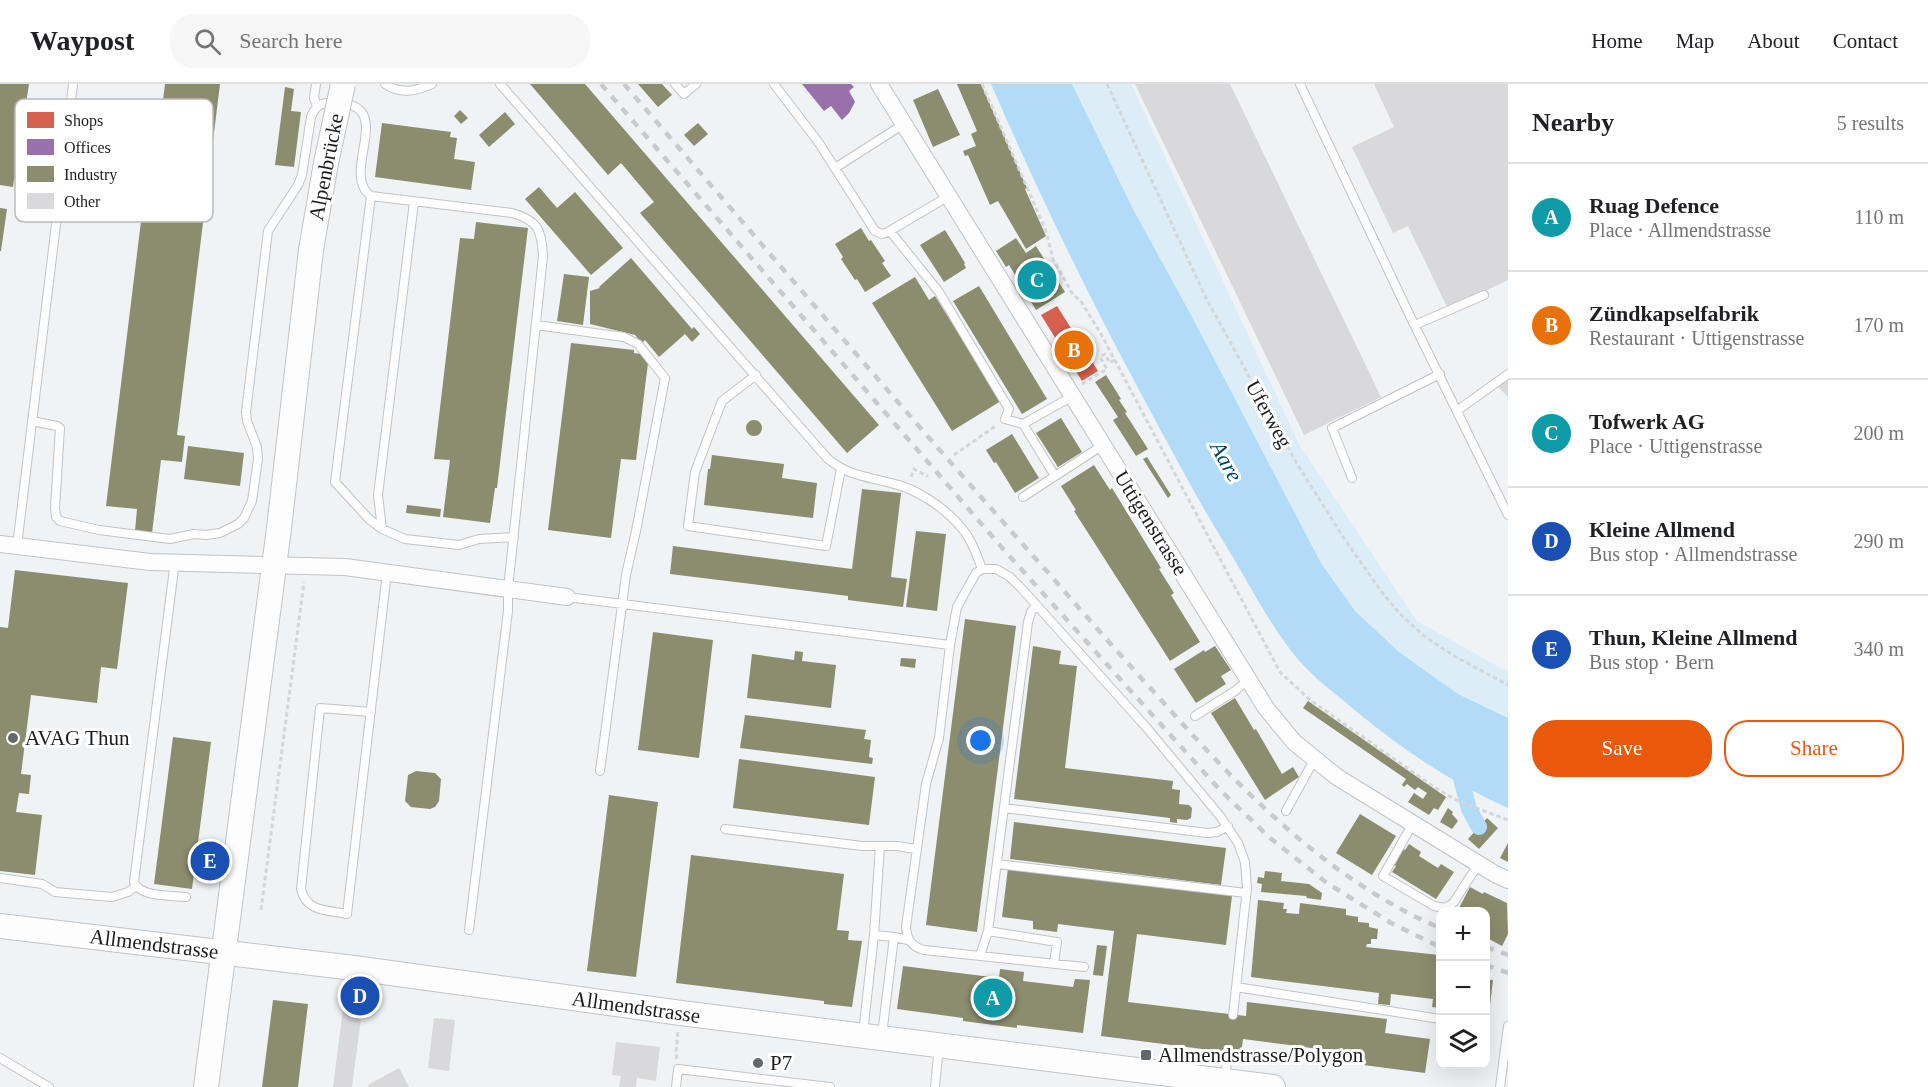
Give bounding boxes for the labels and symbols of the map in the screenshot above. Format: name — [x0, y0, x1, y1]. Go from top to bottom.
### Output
legend — [15, 99, 213, 222]
street label: Alpenbrücke — [304, 111, 348, 223]
text: Shops — [64, 112, 103, 130]
text: Offices — [64, 139, 111, 156]
text: Industry — [64, 166, 117, 184]
text: Other — [64, 193, 101, 210]
pin: C — [1018, 258, 1056, 302]
pin: B — [1054, 328, 1094, 372]
street label: Uferweg — [1241, 376, 1298, 452]
water label: Aare — [1204, 435, 1248, 486]
street label: Uttigenstrasse — [1109, 466, 1193, 580]
place label: AVAG Thun — [25, 726, 130, 750]
your location — [966, 726, 995, 755]
marker: AVAG Thun — [6, 731, 20, 745]
pin: E — [190, 838, 230, 884]
street label: Allmendstrasse — [88, 924, 220, 964]
pin: D — [340, 974, 380, 1018]
pin: A — [974, 976, 1012, 1020]
street label: Allmendstrasse — [570, 986, 702, 1028]
place label: Allmendstrasse/Polygon — [1158, 1043, 1364, 1067]
marker: Allmendstrasse/Polygon — [1139, 1048, 1153, 1062]
place label: P7 — [770, 1051, 792, 1075]
marker: P7 — [751, 1056, 765, 1070]

